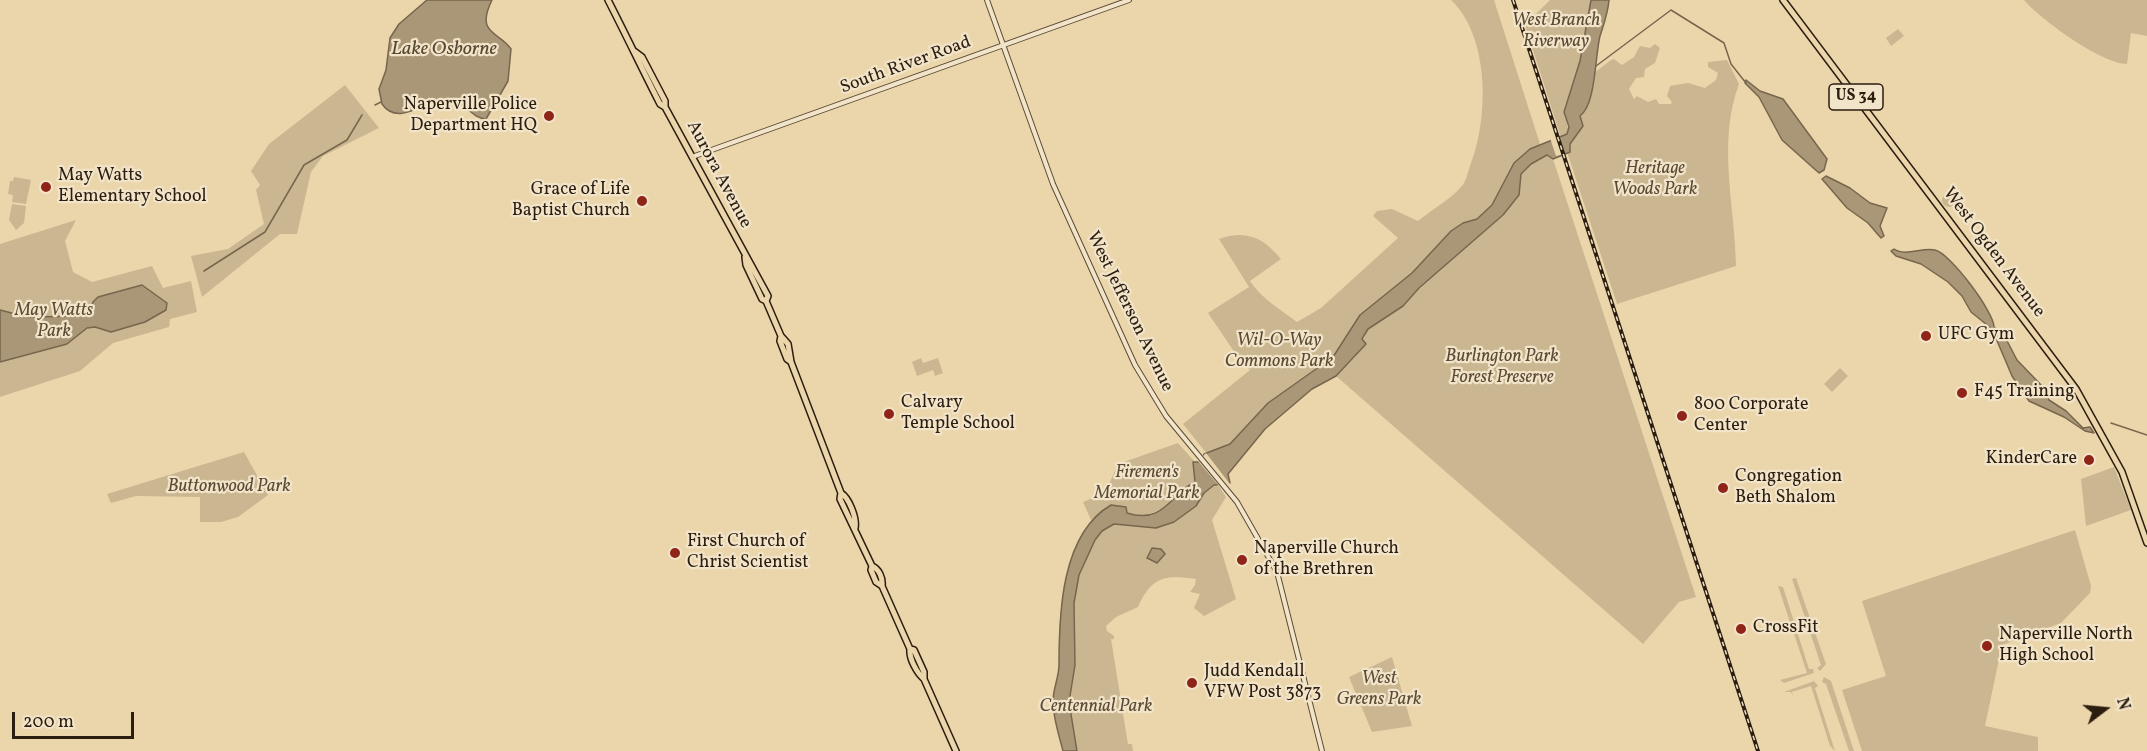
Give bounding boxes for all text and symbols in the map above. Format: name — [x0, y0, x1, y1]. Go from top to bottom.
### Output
park label: West Branch Riverway — [1512, 11, 1600, 54]
street label: South River Road — [838, 32, 974, 100]
water label: Lake Osborne — [391, 38, 497, 62]
road number: US 34 — [1829, 84, 1883, 110]
place label: Naperville Police Department HQ — [404, 95, 537, 138]
marker: Naperville Police Department HQ — [542, 109, 556, 123]
street label: Aurora Avenue — [681, 118, 755, 232]
park label: Heritage Woods Park — [1613, 159, 1697, 201]
place label: May Watts Elementary School — [58, 166, 207, 208]
marker: May Watts Elementary School — [39, 180, 53, 194]
place label: Grace of Life Baptist Church — [512, 180, 630, 222]
street label: West Ogden Avenue — [1937, 184, 2049, 322]
marker: Grace of Life Baptist Church — [635, 194, 649, 208]
street label: West Jefferson Avenue — [1081, 228, 1177, 396]
park label: May Watts Park — [15, 301, 93, 344]
place label: UFC Gym — [1938, 325, 2014, 347]
marker: UFC Gym — [1919, 329, 1933, 343]
park label: Wil-O-Way Commons Park — [1225, 331, 1333, 374]
park label: Burlington Park Forest Preserve — [1445, 347, 1559, 389]
place label: F45 Training — [1974, 382, 2074, 404]
marker: F45 Training — [1955, 386, 1969, 400]
place label: Calvary Temple School — [901, 393, 1015, 436]
place label: 800 Corporate Center — [1694, 395, 1808, 438]
marker: Calvary Temple School — [882, 407, 896, 421]
marker: 800 Corporate Center — [1675, 409, 1689, 423]
place label: KinderCare — [1986, 449, 2077, 471]
marker: KinderCare — [2082, 453, 2096, 467]
park label: Firemen's Memorial Park — [1094, 463, 1200, 506]
place label: Congregation Beth Shalom — [1735, 467, 1842, 510]
park label: Buttonwood Park — [167, 477, 291, 499]
marker: Congregation Beth Shalom — [1716, 481, 1730, 495]
place label: First Church of Christ Scientist — [687, 532, 808, 574]
place label: Naperville Church of the Brethren — [1254, 539, 1399, 582]
marker: First Church of Christ Scientist — [668, 546, 682, 560]
marker: Naperville Church of the Brethren — [1235, 553, 1249, 567]
place label: CrossFit — [1753, 618, 1819, 640]
marker: CrossFit — [1734, 622, 1748, 636]
place label: Naperville North High School — [1999, 625, 2133, 668]
marker: Naperville North High School — [1980, 639, 1994, 653]
place label: Judd Kendall VFW Post 3873 — [1204, 662, 1321, 704]
park label: West Greens Park — [1337, 669, 1421, 712]
marker: Judd Kendall VFW Post 3873 — [1185, 676, 1199, 690]
north arrow — [2075, 679, 2135, 739]
text: N — [2110, 695, 2134, 713]
park label: Centennial Park — [1040, 697, 1152, 719]
scale bar — [15, 700, 136, 738]
text: 200 m — [23, 710, 74, 735]

